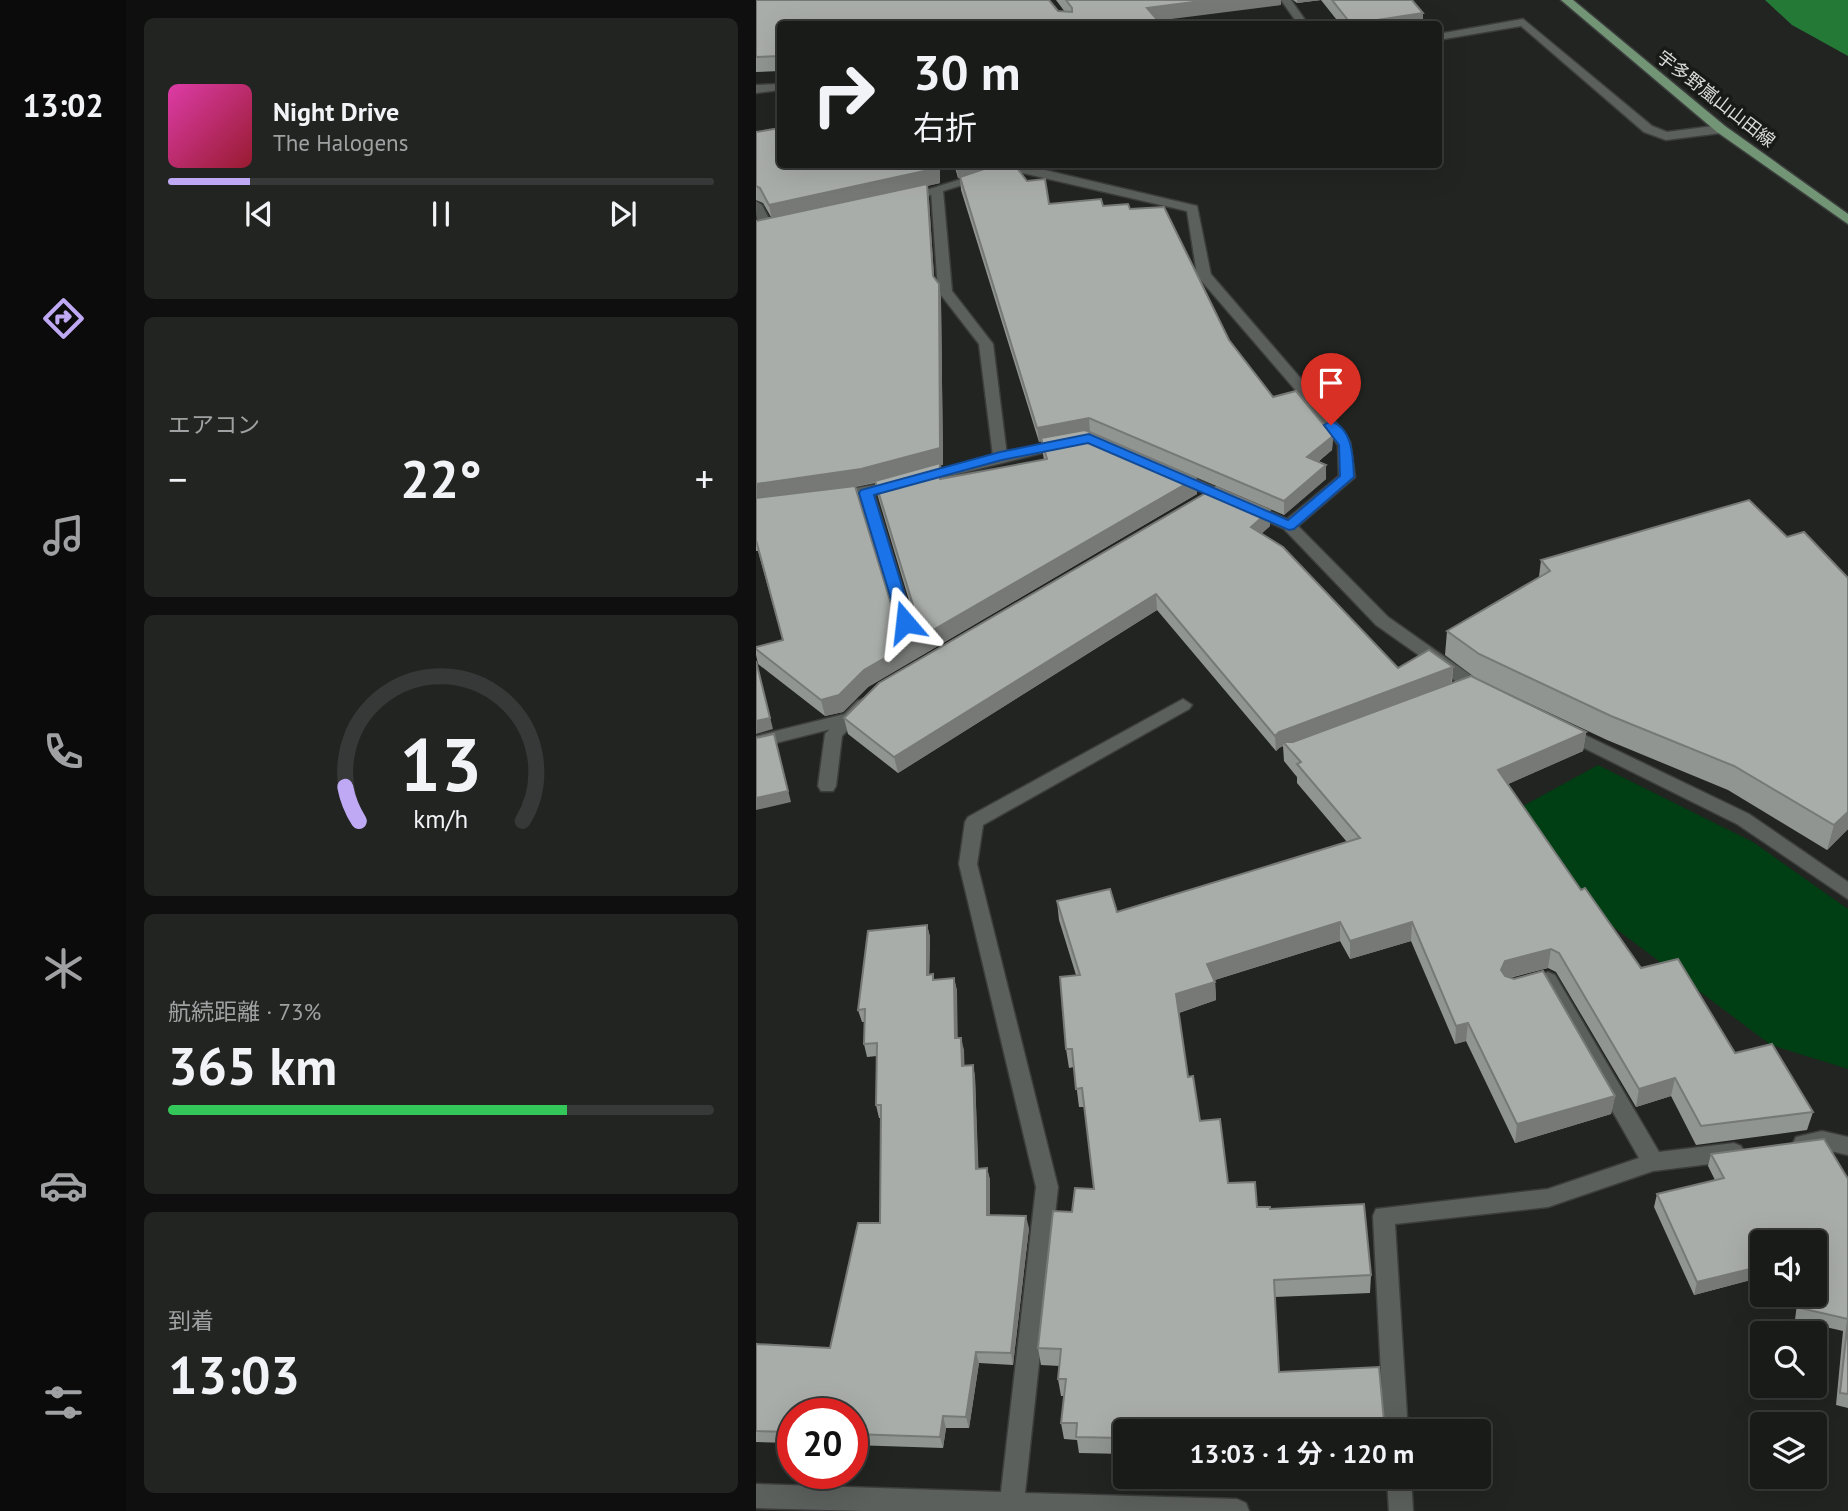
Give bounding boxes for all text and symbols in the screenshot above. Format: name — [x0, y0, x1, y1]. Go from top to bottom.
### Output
text: 30 m — [913, 40, 1020, 104]
street label: 宇多野嵐山山田線 — [1652, 45, 1780, 152]
icon: right — [798, 49, 889, 140]
text: 13:02 — [22, 84, 104, 126]
text: Night Drive — [273, 95, 399, 128]
text: 右折 — [913, 106, 977, 148]
text: The Halogens — [273, 128, 408, 157]
icon: previous — [240, 195, 278, 233]
icon: pause — [422, 195, 460, 233]
icon: next — [604, 195, 642, 233]
icon: directions — [39, 294, 88, 343]
pin — [1301, 353, 1361, 425]
icon: arrive — [1312, 364, 1350, 402]
text: エアコン — [168, 410, 260, 439]
text: 22° — [400, 445, 482, 512]
text: − — [168, 454, 187, 503]
text: + — [695, 454, 714, 503]
icon: music — [39, 511, 88, 560]
position arrow — [868, 585, 942, 659]
text: 13 — [400, 718, 482, 812]
icon: phone — [39, 727, 88, 776]
text: km/h — [414, 803, 468, 835]
icon: climate — [39, 944, 88, 993]
text: 航続距離 · 73% — [168, 997, 321, 1026]
text: 365 km — [168, 1032, 337, 1099]
icon: car — [39, 1161, 88, 1210]
map controls — [1750, 1230, 1827, 1489]
button: sound — [1750, 1230, 1827, 1307]
text: 到着 — [168, 1306, 214, 1335]
button: search — [1750, 1321, 1827, 1398]
text: 13:03 — [168, 1341, 300, 1408]
icon: filters — [39, 1378, 88, 1427]
speed limit sign: 20 — [777, 1398, 868, 1489]
button: layers — [1750, 1412, 1827, 1489]
text: 13:03 · 1 分 · 120 m — [1190, 1437, 1414, 1470]

